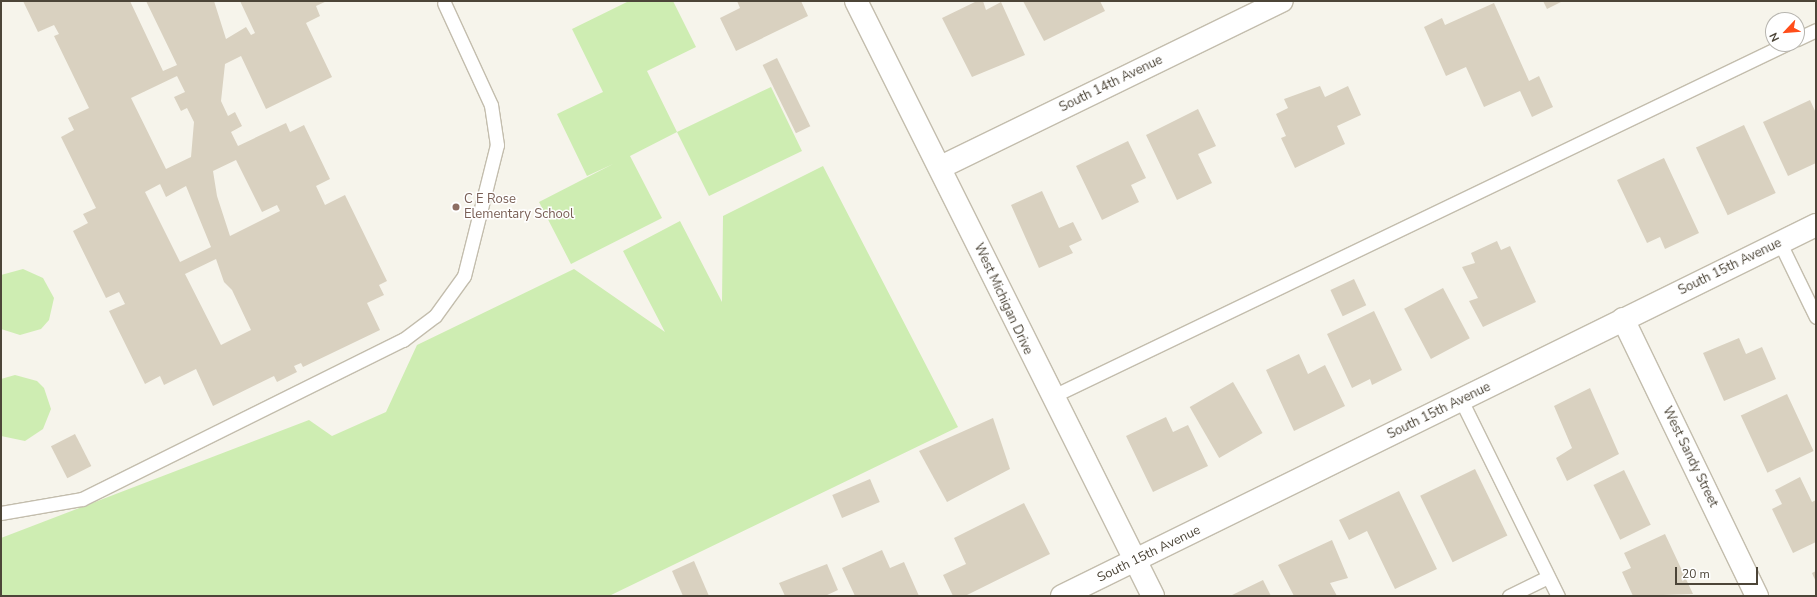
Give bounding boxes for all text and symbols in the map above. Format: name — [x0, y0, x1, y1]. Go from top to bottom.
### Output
north arrow — [1765, 12, 1805, 52]
text: N — [1766, 30, 1783, 44]
street label: South 14th Avenue — [1057, 52, 1165, 116]
place label: C E Rose Elementary School — [464, 192, 574, 223]
marker: C E Rose Elementary School — [451, 202, 461, 212]
street label: South 15th Avenue — [1676, 235, 1784, 299]
street label: West Michigan Drive — [970, 241, 1036, 357]
street label: South 15th Avenue — [1385, 379, 1493, 443]
street label: West Sandy Street — [1659, 404, 1721, 510]
street label: South 15th Avenue — [1095, 522, 1203, 586]
scale bar — [1677, 559, 1760, 585]
text: 20 m — [1682, 566, 1710, 582]

